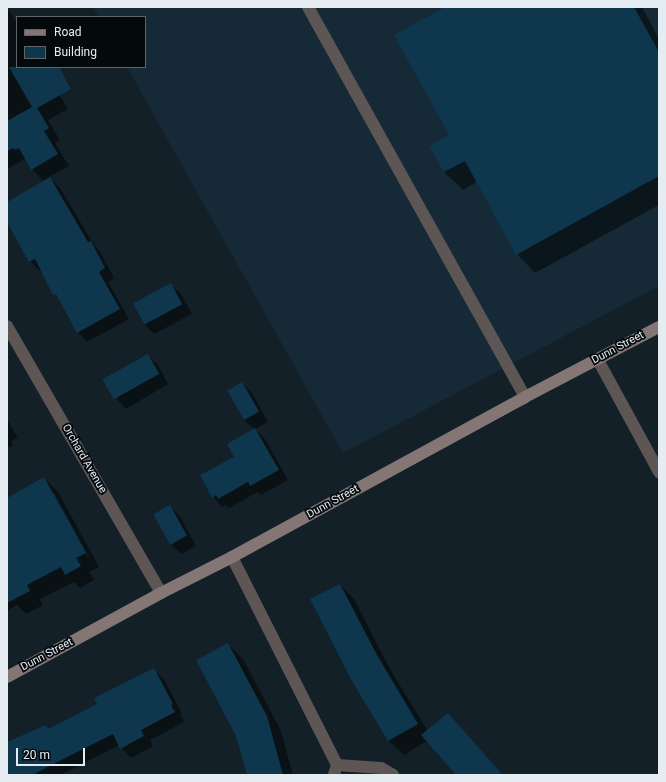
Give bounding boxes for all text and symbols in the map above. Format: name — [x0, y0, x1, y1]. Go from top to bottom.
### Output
legend — [16, 16, 146, 68]
text: Road — [54, 25, 82, 39]
text: Building — [54, 45, 97, 59]
street label: Dunn Street — [590, 329, 646, 367]
street label: Orchard Avenue — [59, 422, 109, 496]
street label: Dunn Street — [305, 482, 361, 522]
street label: Dunn Street — [19, 636, 75, 674]
scale bar — [18, 740, 87, 766]
text: 20 m — [23, 748, 50, 762]

